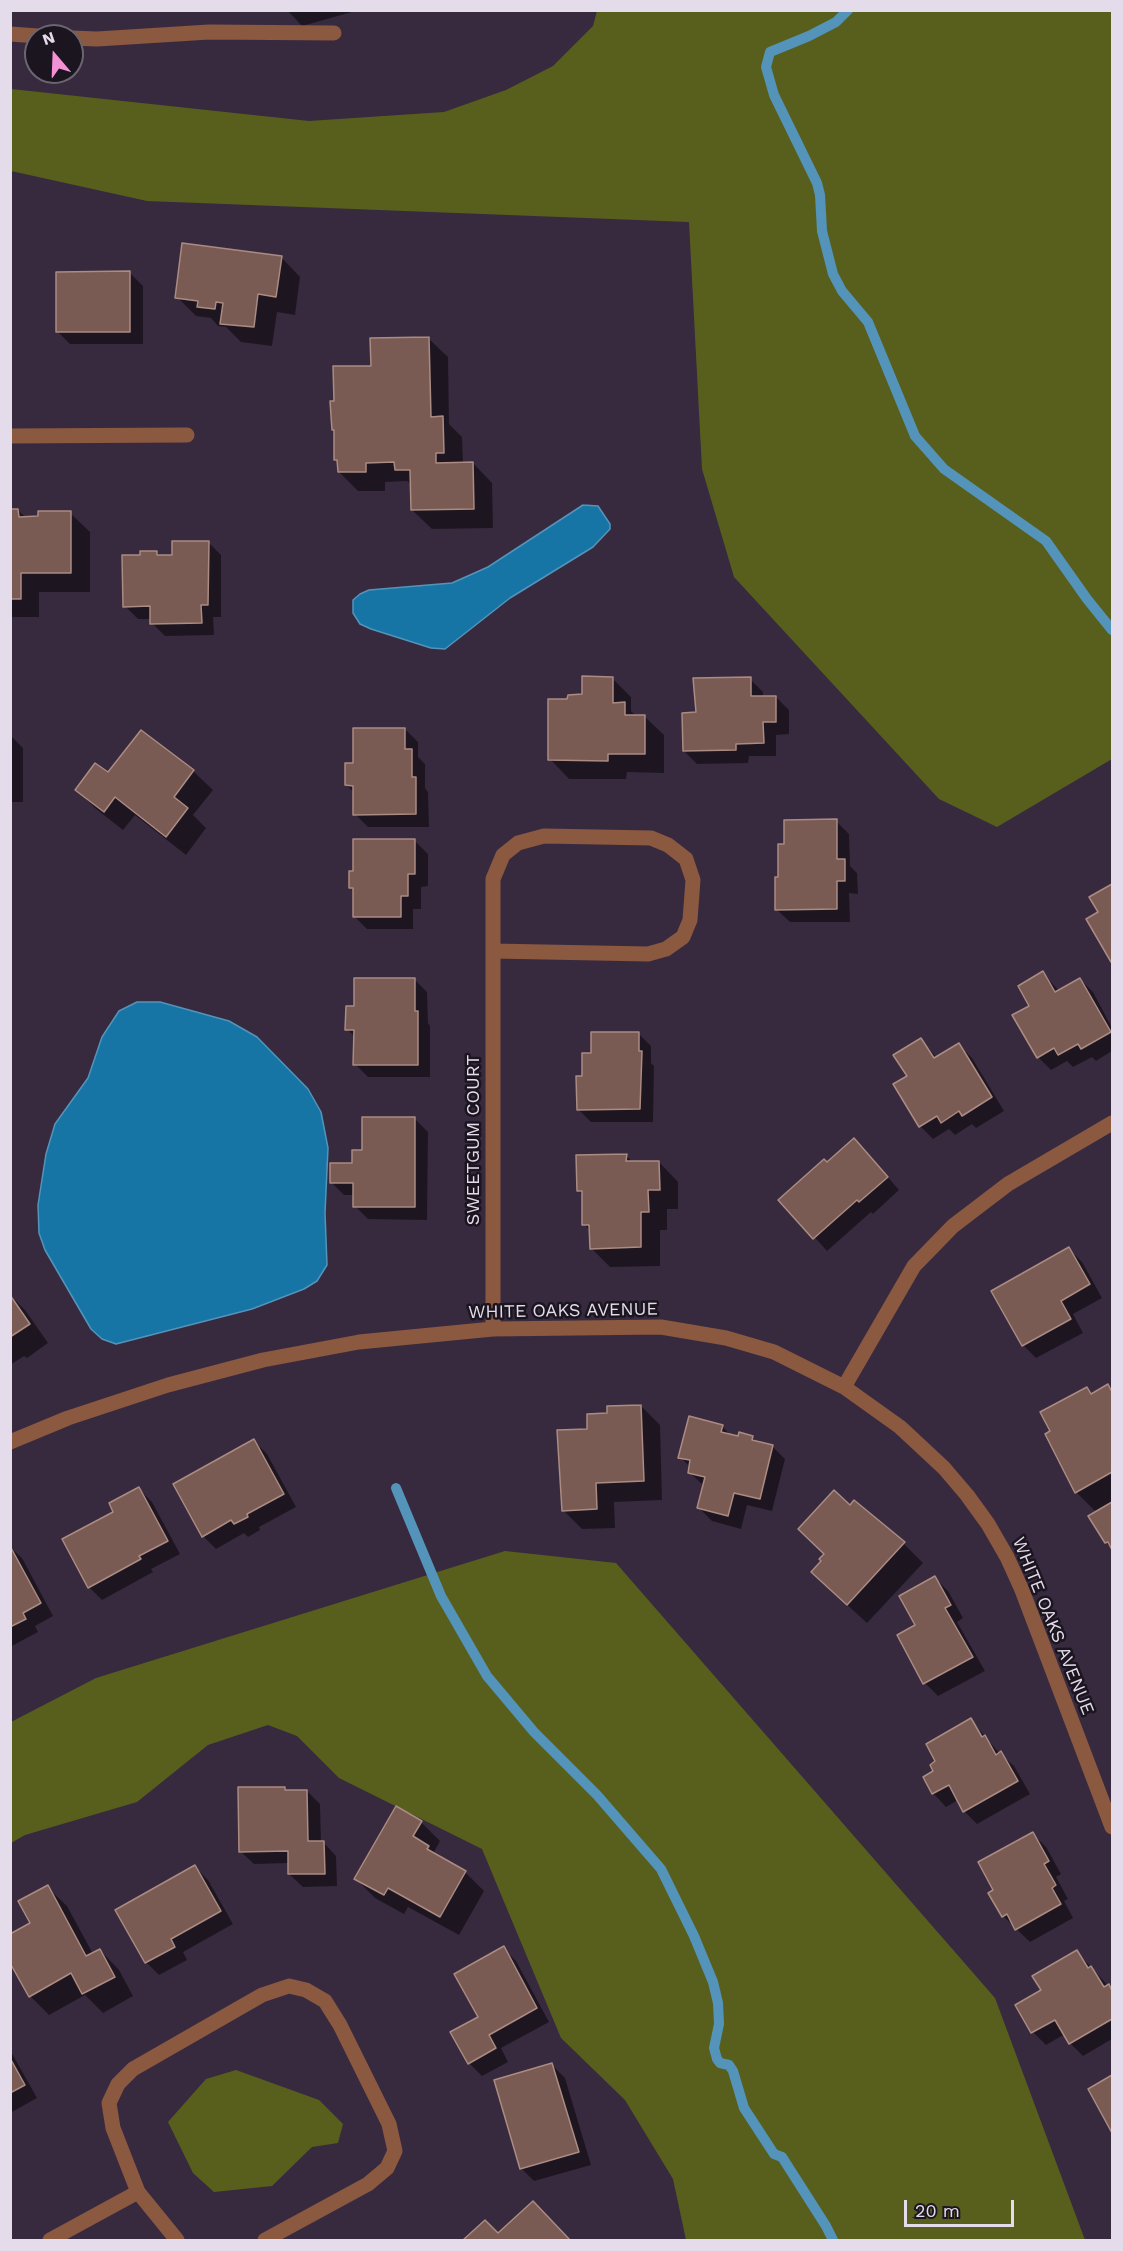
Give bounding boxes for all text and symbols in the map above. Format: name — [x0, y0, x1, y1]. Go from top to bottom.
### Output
north arrow — [24, 24, 84, 84]
text: N — [40, 27, 57, 49]
street label: SWEETGUM COURT — [463, 1055, 485, 1225]
street label: WHITE OAKS AVENUE — [468, 1299, 658, 1323]
street label: WHITE OAKS AVENUE — [1007, 1534, 1099, 1718]
scale bar — [907, 2188, 1016, 2226]
text: 20 m — [915, 2200, 960, 2221]

